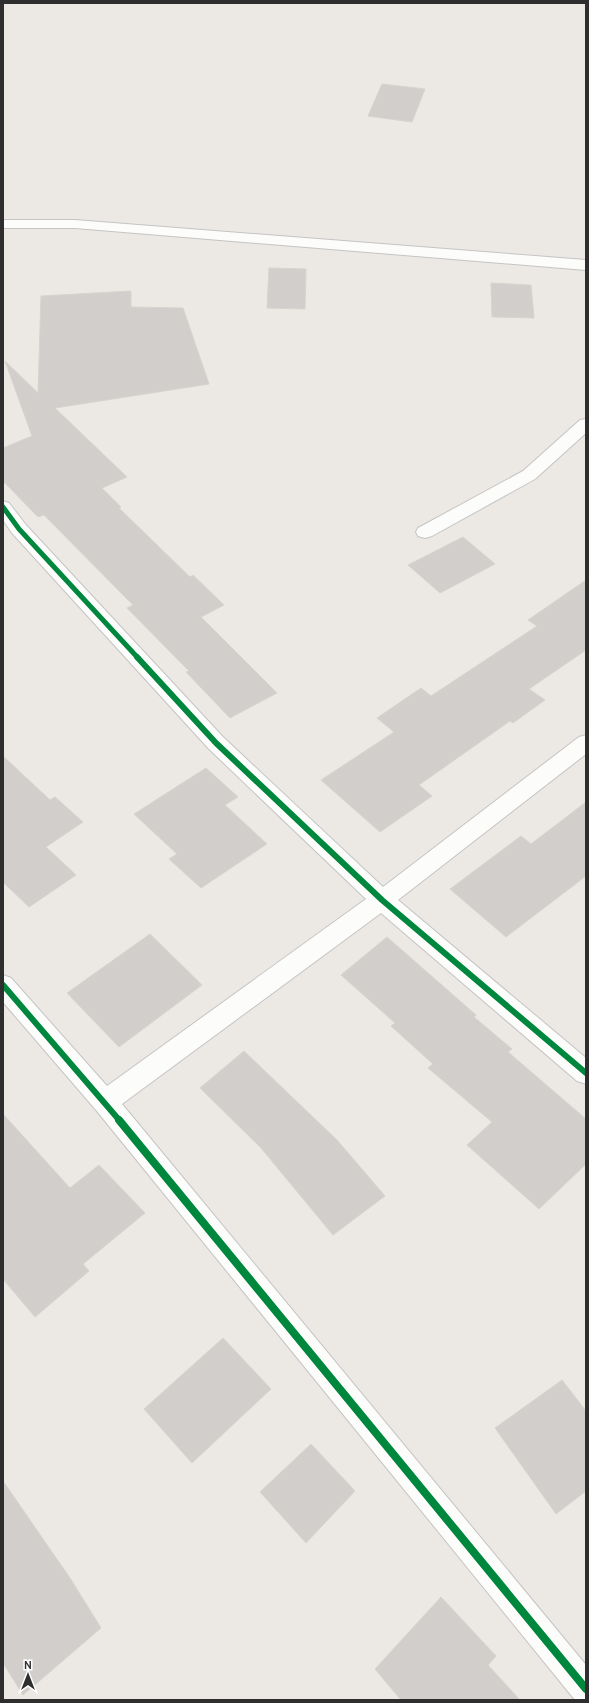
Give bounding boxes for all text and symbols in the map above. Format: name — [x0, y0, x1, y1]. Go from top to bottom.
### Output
north arrow — [8, 1655, 48, 1695]
text: N — [24, 1658, 32, 1672]

